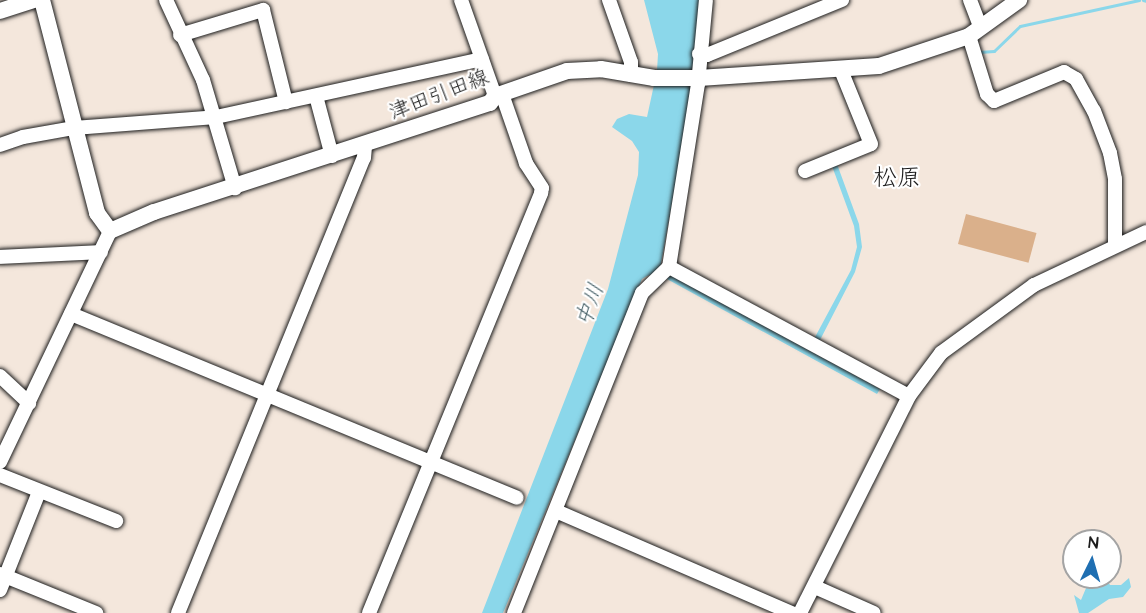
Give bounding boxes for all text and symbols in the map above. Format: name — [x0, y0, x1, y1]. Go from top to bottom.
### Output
street label: 津田引田線 — [385, 64, 493, 126]
district label: 松原 — [873, 165, 921, 193]
water label: 中川 — [570, 280, 610, 330]
north arrow — [1062, 529, 1122, 589]
text: N — [1087, 532, 1099, 554]

